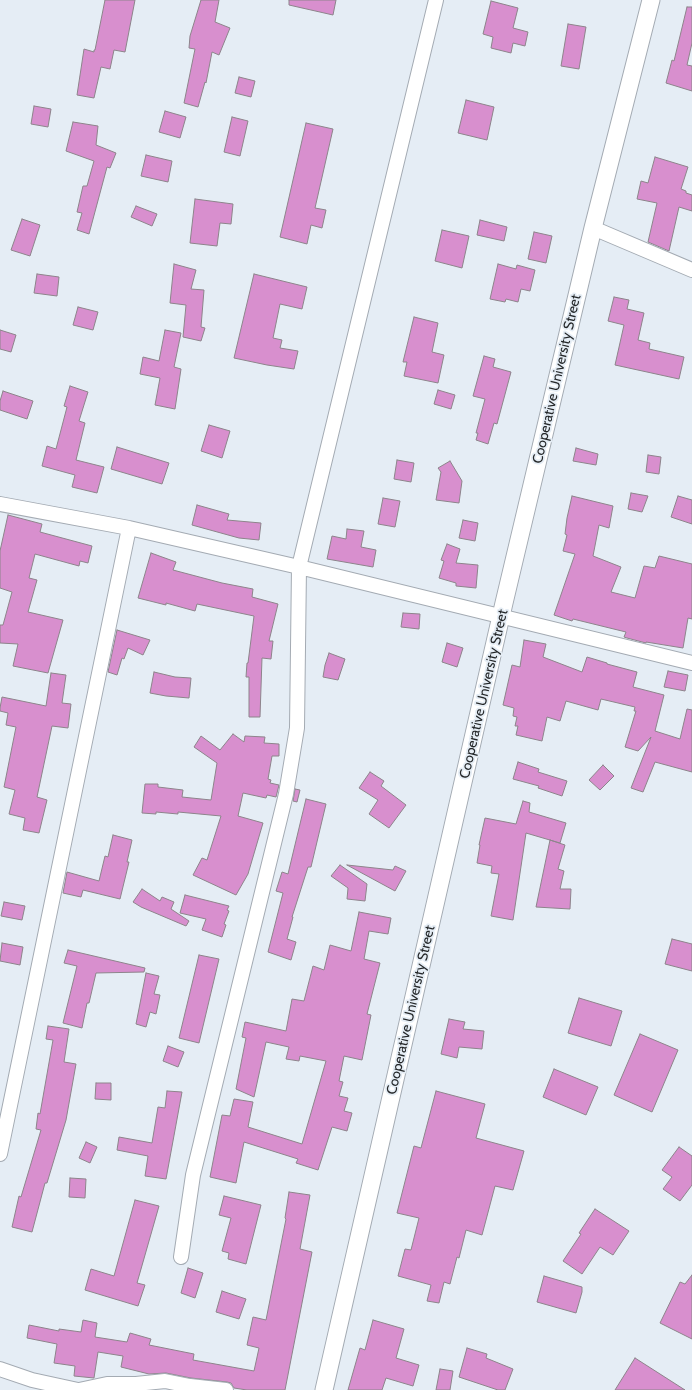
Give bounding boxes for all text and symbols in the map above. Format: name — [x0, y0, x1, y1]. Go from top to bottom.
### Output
street label: Cooperative University Street — [529, 293, 585, 465]
street label: Cooperative University Street — [456, 608, 512, 780]
street label: Cooperative University Street — [383, 924, 439, 1096]

